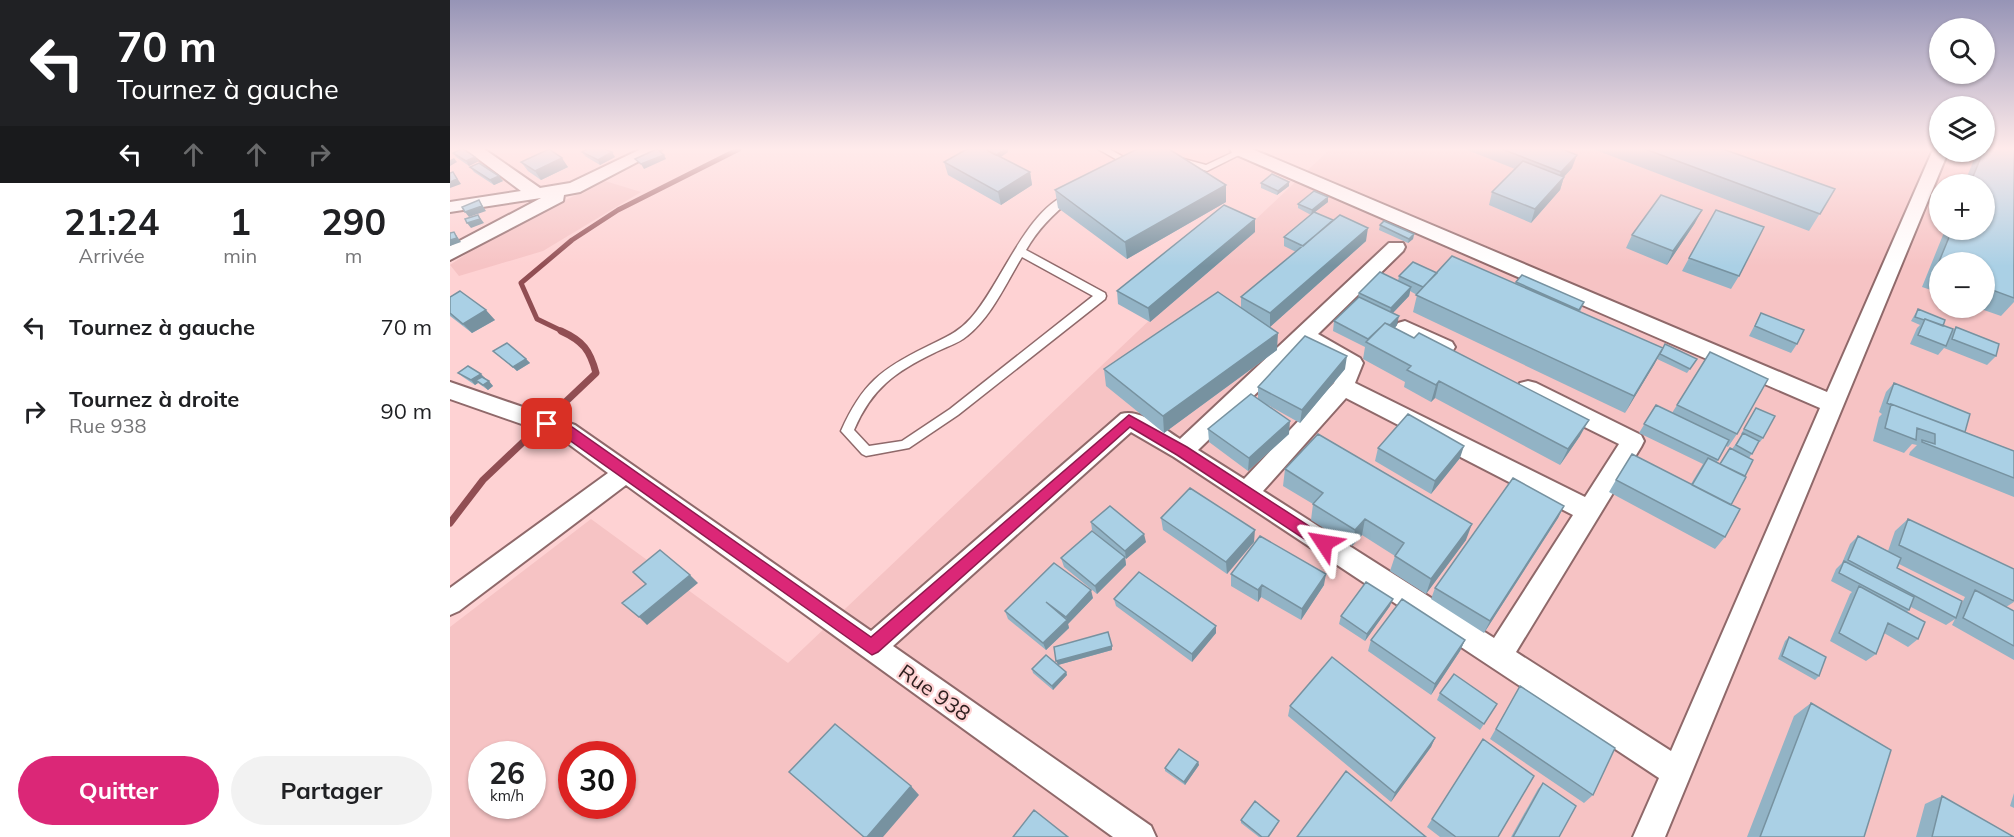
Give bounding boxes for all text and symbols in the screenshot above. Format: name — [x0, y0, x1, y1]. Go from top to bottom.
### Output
map controls — [1929, 18, 1995, 318]
button: search — [1929, 18, 1995, 84]
text: 70 m — [117, 20, 217, 73]
icon: left — [18, 24, 96, 102]
text: Tournez à gauche — [117, 72, 339, 106]
button: layers — [1929, 96, 1995, 162]
icon: left — [114, 138, 147, 171]
icon: ahead — [177, 138, 210, 171]
icon: ahead — [240, 138, 273, 171]
icon: right — [303, 138, 336, 171]
button: + — [1929, 174, 1995, 240]
text: 21:24 — [64, 199, 159, 244]
text: 1 — [229, 199, 251, 244]
text: 290 — [321, 199, 386, 244]
text: Arrivée — [79, 243, 145, 268]
text: min — [223, 243, 257, 268]
text: m — [345, 243, 362, 268]
button: − — [1929, 252, 1995, 318]
icon: left — [18, 311, 51, 344]
text: Tournez à gauche — [69, 313, 255, 341]
text: 70 m — [381, 313, 432, 341]
text: Tournez à droite — [69, 385, 239, 413]
icon: right — [18, 395, 51, 428]
text: 90 m — [381, 397, 432, 425]
pin — [521, 398, 572, 449]
icon: arrive — [530, 407, 563, 440]
text: Rue 938 — [69, 413, 146, 438]
position arrow — [1292, 511, 1356, 575]
street label: Rue 938 — [894, 658, 976, 726]
speed limit sign: 30 — [558, 741, 636, 819]
text: 26 — [489, 754, 525, 792]
button: Quitter — [18, 756, 219, 825]
button: Partager — [231, 756, 432, 825]
text: km/h — [490, 786, 524, 805]

